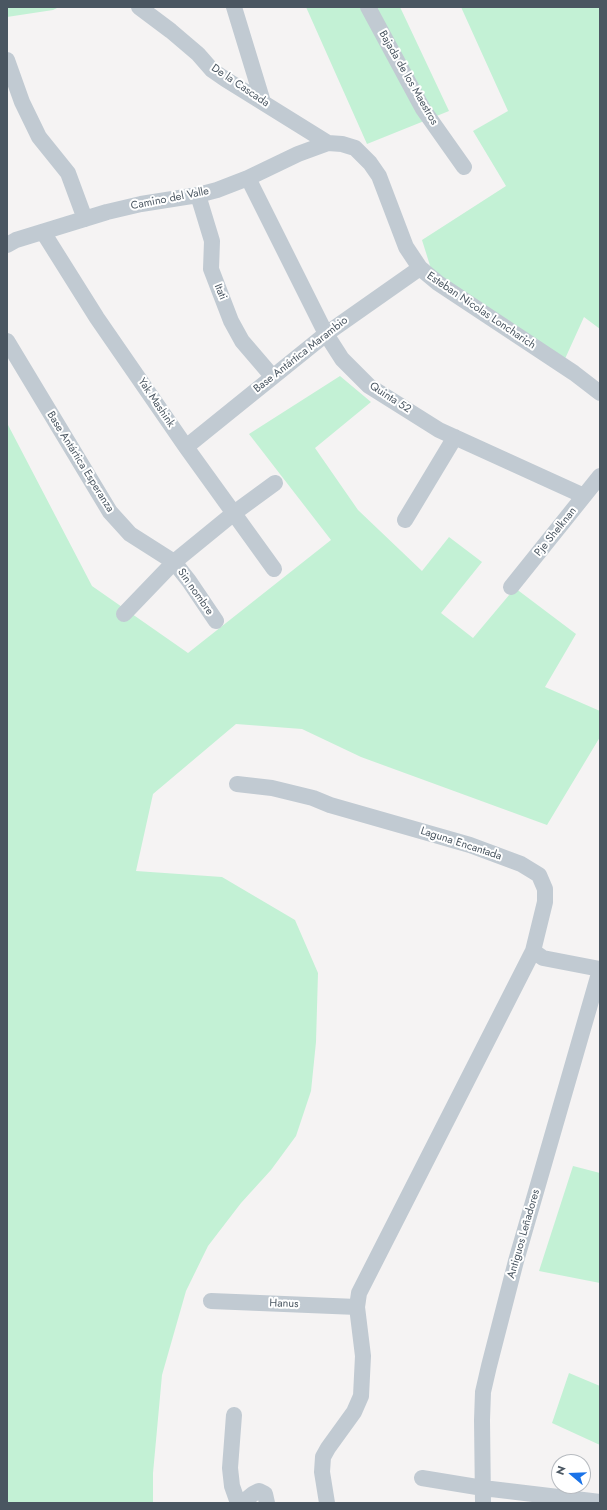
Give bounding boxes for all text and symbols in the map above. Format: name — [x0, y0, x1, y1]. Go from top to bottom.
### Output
street label: Bajada de los Maestros — [376, 28, 440, 128]
street label: De la Cascada — [209, 62, 271, 110]
street label: Camino del Valle — [130, 185, 210, 213]
street label: Esteban Nicolas Loncharich — [424, 270, 538, 352]
street label: Itati — [211, 282, 229, 302]
street label: Base Antártica Marambio — [251, 314, 351, 396]
street label: Yak Mashink — [135, 376, 177, 430]
street label: Quinta 52 — [367, 380, 413, 416]
street label: Base Antártica Esperanza — [44, 409, 116, 515]
street label: Pje Shelknan — [532, 505, 580, 559]
street label: Sin nombre — [174, 566, 216, 618]
street label: Laguna Encantada — [419, 825, 503, 863]
street label: Antiguos Leñadores — [505, 1188, 543, 1280]
street label: Hanus — [269, 1297, 299, 1311]
north arrow — [551, 1454, 591, 1494]
text: N — [552, 1464, 570, 1477]

